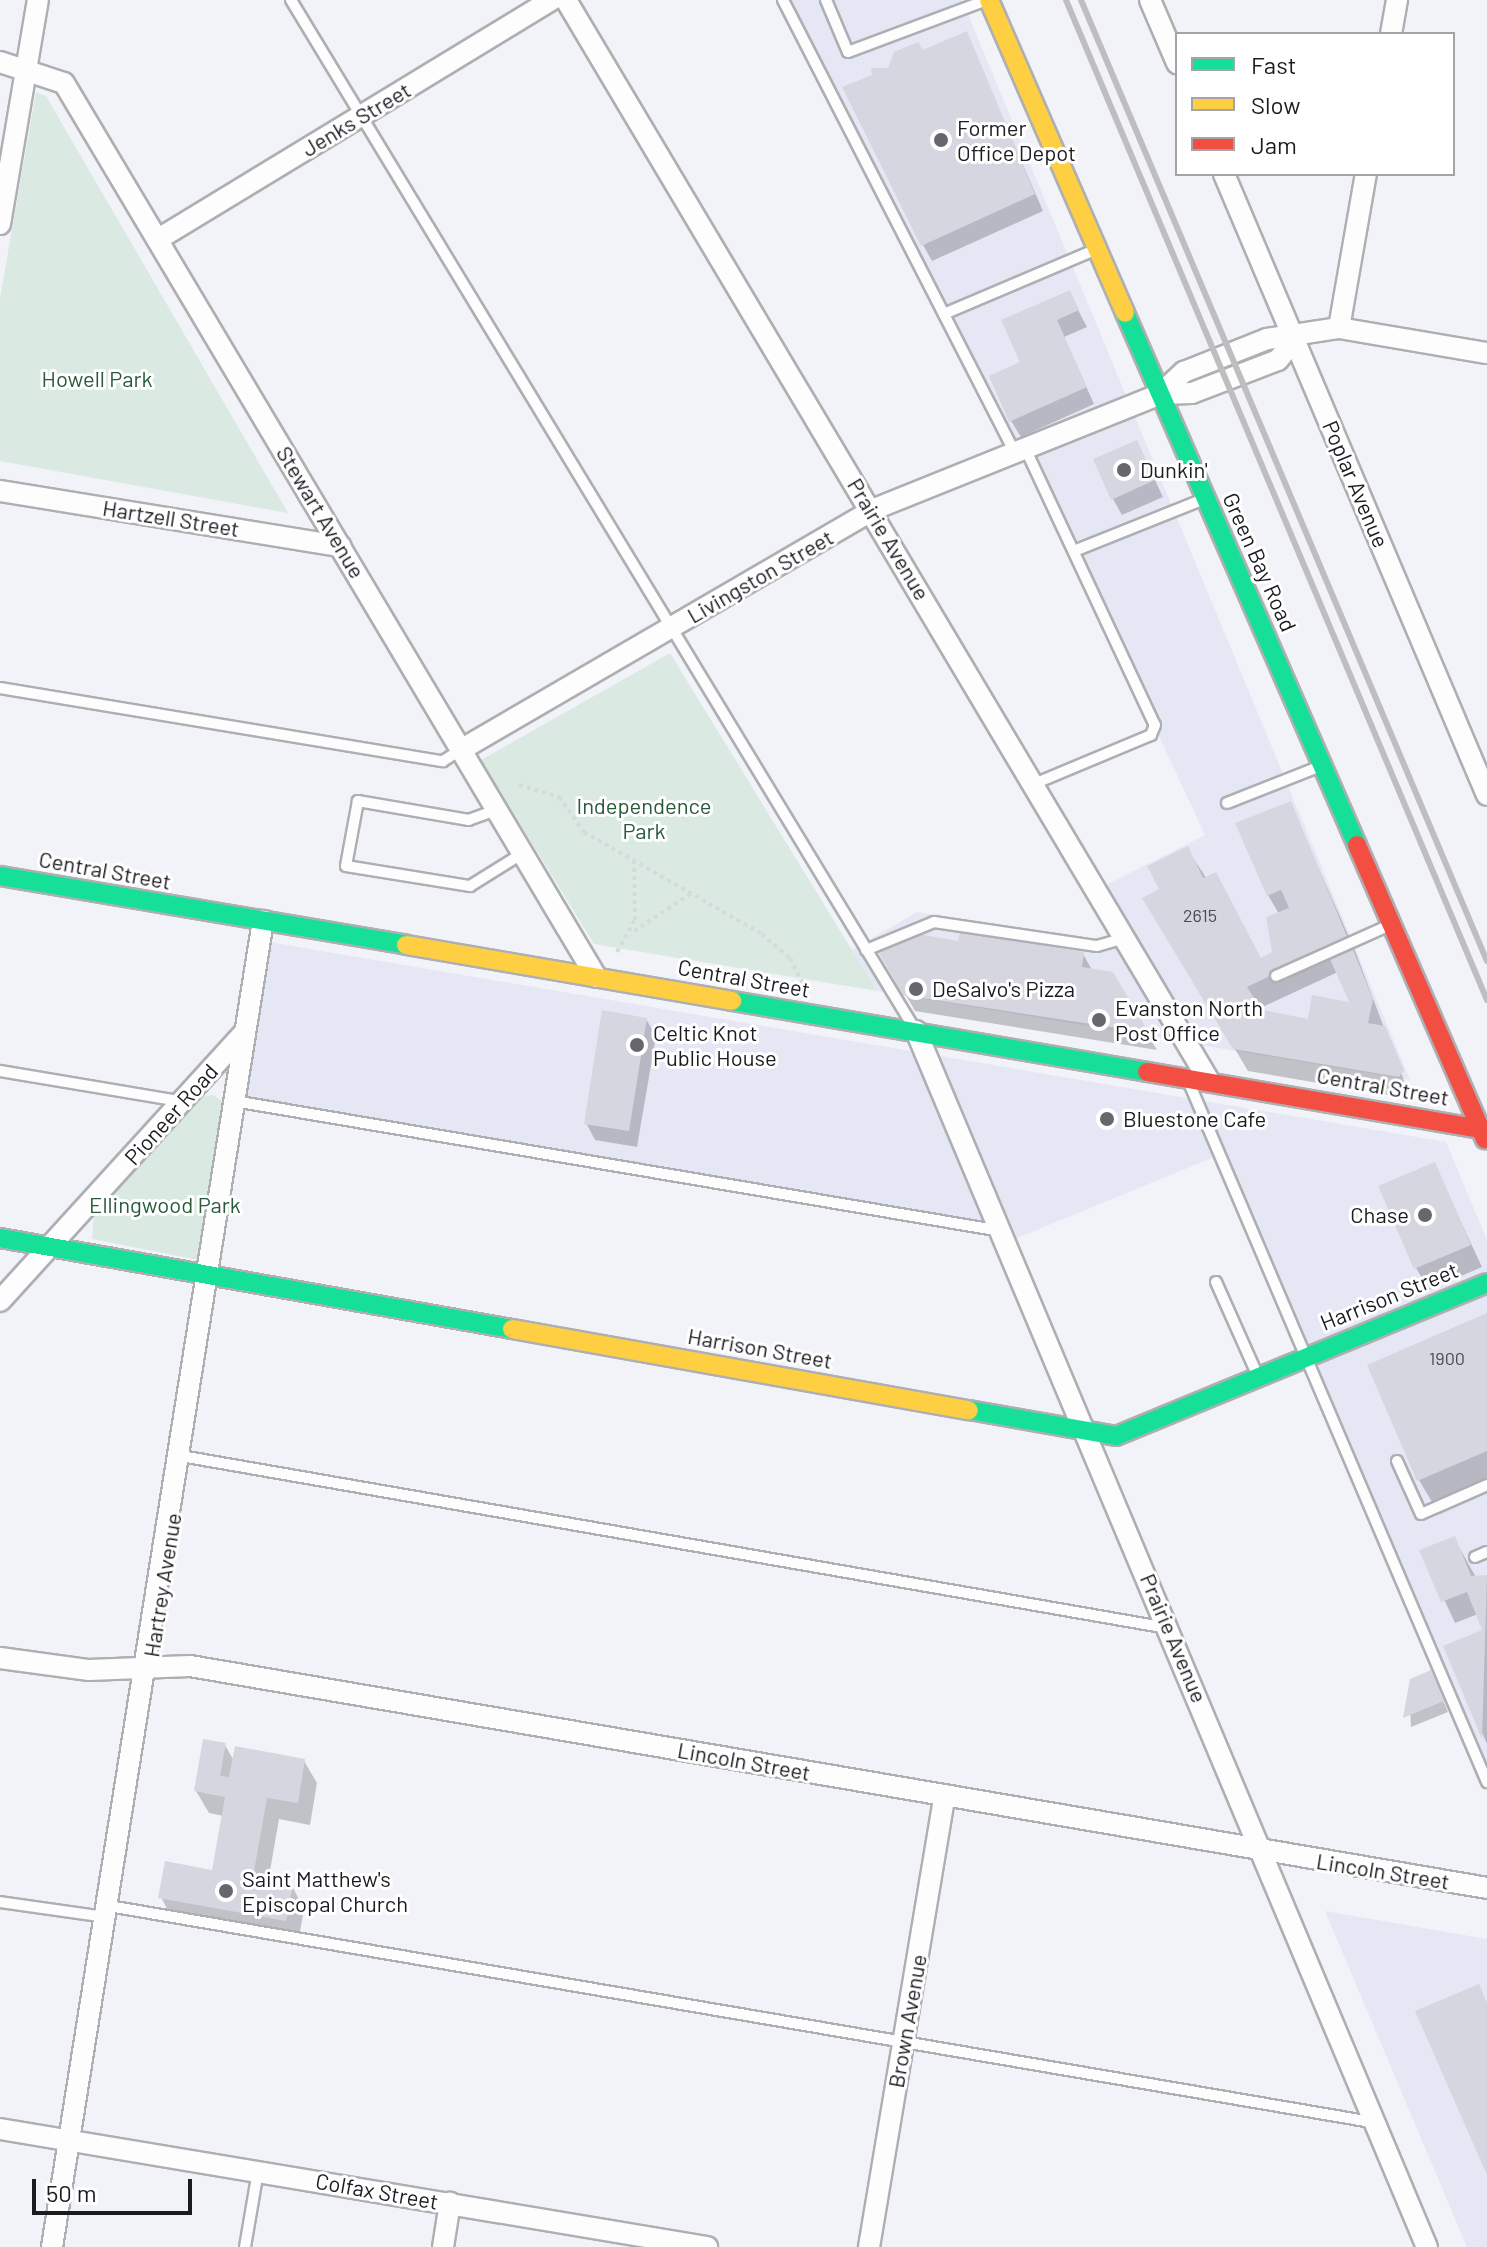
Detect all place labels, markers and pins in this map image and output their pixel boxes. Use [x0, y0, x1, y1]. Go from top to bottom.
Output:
place label: Former Office Depot [957, 114, 1076, 166]
marker: Former Office Depot [932, 131, 950, 149]
place label: Dunkin' [1140, 457, 1208, 483]
marker: Dunkin' [1115, 461, 1133, 479]
place label: DeSalvo's Pizza [932, 976, 1075, 1002]
marker: DeSalvo's Pizza [907, 980, 925, 998]
place label: Evanston North Post Office [1115, 994, 1263, 1046]
marker: Evanston North Post Office [1090, 1011, 1108, 1029]
place label: Celtic Knot Public House [653, 1019, 777, 1070]
marker: Celtic Knot Public House [628, 1036, 646, 1054]
place label: Bluestone Cafe [1123, 1106, 1266, 1132]
marker: Bluestone Cafe [1098, 1110, 1116, 1128]
place label: Chase [1350, 1202, 1409, 1228]
marker: Chase [1416, 1206, 1434, 1224]
place label: Saint Matthew's Episcopal Church [242, 1865, 408, 1916]
marker: Saint Matthew's Episcopal Church [217, 1882, 235, 1900]

